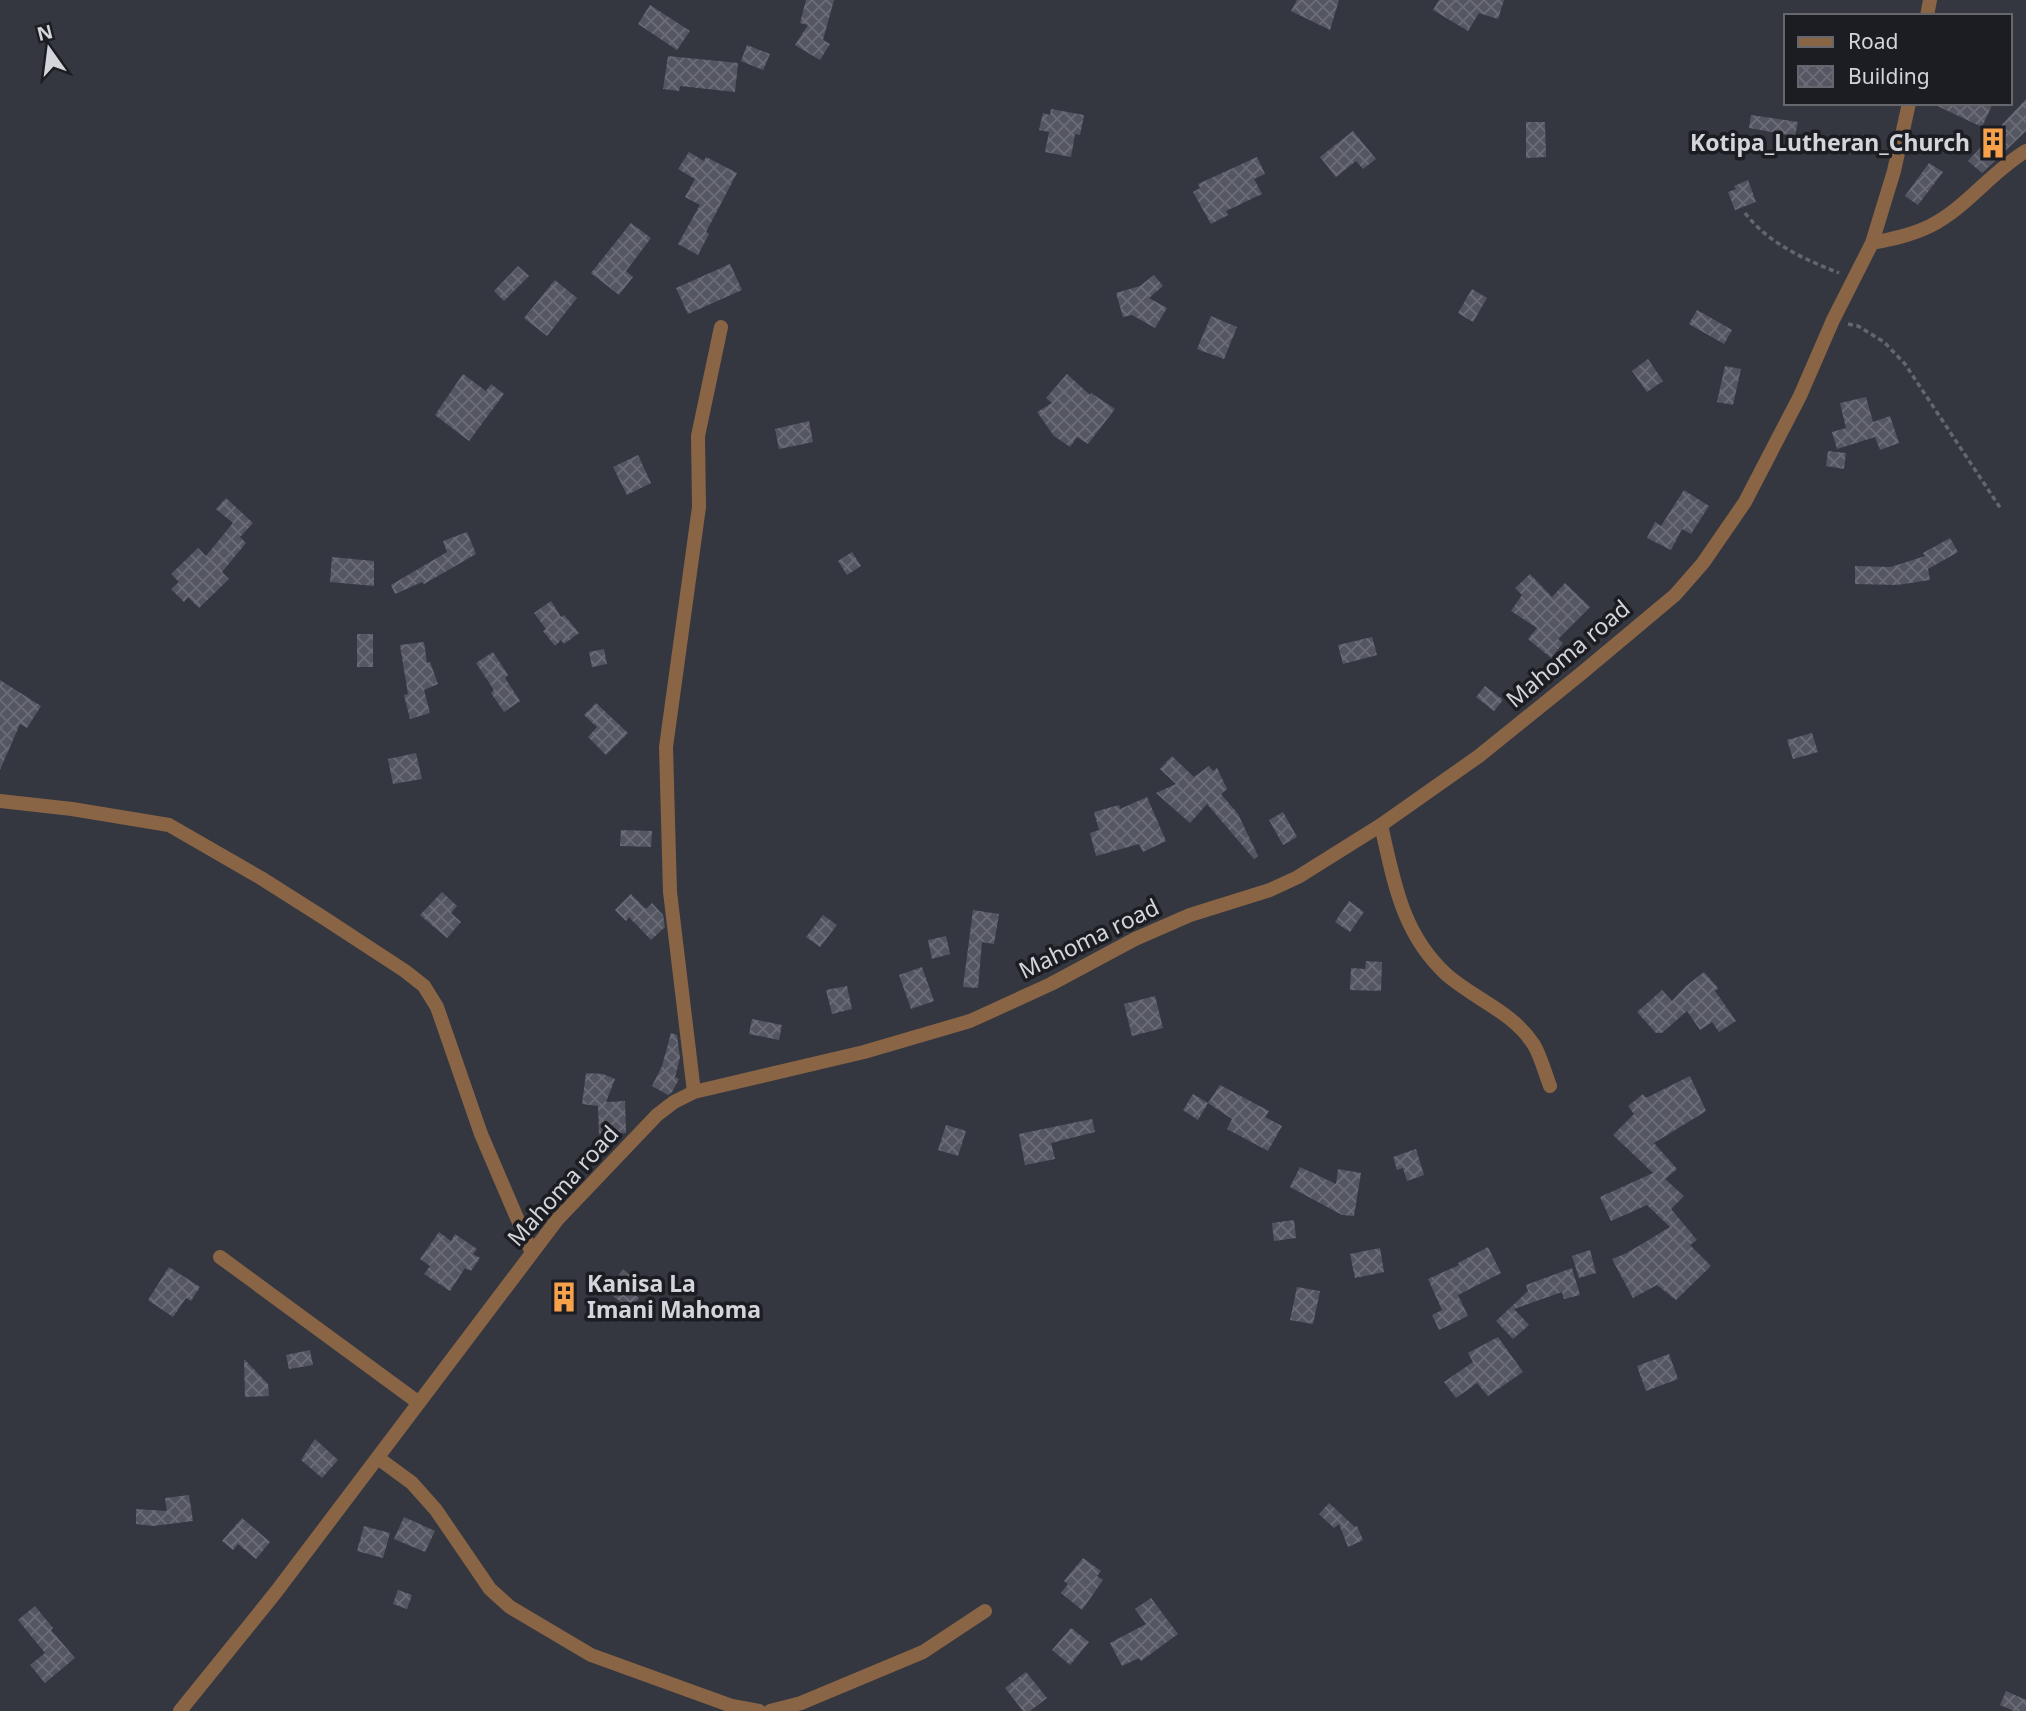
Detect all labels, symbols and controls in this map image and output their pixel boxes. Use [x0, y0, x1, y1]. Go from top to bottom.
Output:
north arrow [14, 14, 84, 84]
legend [1784, 14, 2012, 105]
text: N [34, 18, 56, 47]
text: Road [1848, 27, 1898, 55]
text: Building [1848, 62, 1930, 90]
place label: Kotipa_Lutheran_Church [1690, 126, 1970, 158]
building icon: Kotipa_Lutheran_Church [1976, 126, 2010, 160]
street label: Mahoma road [1499, 592, 1636, 714]
street label: Mahoma road [1013, 890, 1164, 986]
street label: Mahoma road [499, 1118, 625, 1253]
place label: Kanisa La Imani Mahoma [587, 1267, 761, 1325]
building icon: Kanisa La Imani Mahoma [547, 1280, 581, 1314]

